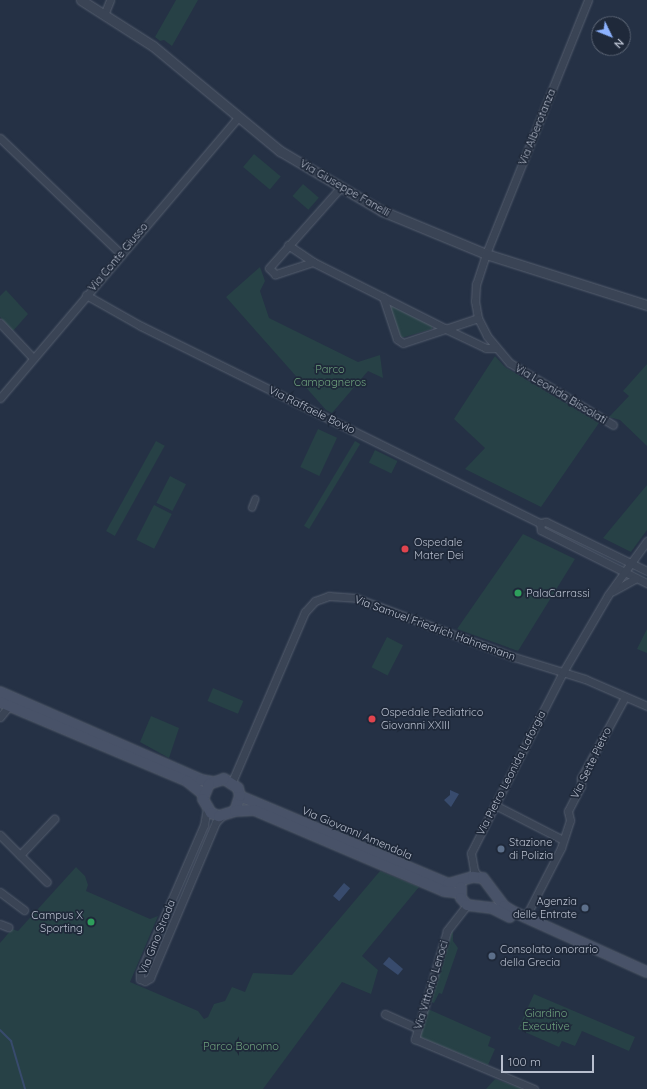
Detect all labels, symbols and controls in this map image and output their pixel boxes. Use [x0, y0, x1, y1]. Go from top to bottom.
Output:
north arrow [591, 16, 631, 56]
text: N [611, 36, 627, 51]
street label: Via Alberotanza [516, 87, 558, 167]
street label: Via Giuseppe Fanelli [297, 157, 393, 219]
street label: Via Conte Giusso [85, 220, 151, 294]
street label: Via Leonida Bissolati [513, 361, 609, 427]
park label: Parco Campagneros [294, 363, 366, 389]
street label: Via Raffaele Bovio [267, 383, 357, 437]
place label: Ospedale Mater Dei [414, 536, 463, 562]
marker: Ospedale Mater Dei [399, 543, 411, 555]
place label: PalaCarrassi [526, 586, 590, 600]
marker: PalaCarrassi [513, 588, 523, 598]
street label: Via Samuel Friedrich Hahnemann [353, 593, 517, 663]
place label: Ospedale Pediatrico Giovanni XXIII [381, 706, 483, 732]
street label: Via Pietro Leonida Laforgia [474, 708, 548, 838]
marker: Ospedale Pediatrico Giovanni XXIII [366, 713, 378, 725]
street label: Via Sette Pietro [568, 725, 614, 801]
street label: Via Giovanni Amendola [300, 804, 414, 862]
place label: Stazione di Polizia [509, 836, 553, 862]
marker: Stazione di Polizia [496, 844, 506, 854]
place label: Agenzia delle Entrate [513, 895, 577, 921]
street label: Via Gino Strada [136, 898, 178, 976]
marker: Agenzia delle Entrate [580, 903, 590, 913]
place label: Campus X Sporting [31, 909, 83, 935]
marker: Campus X Sporting [86, 917, 96, 927]
street label: Via Vittorio Lenoci [411, 939, 451, 1031]
place label: Consolato onorario della Grecia [500, 943, 598, 969]
marker: Consolato onorario della Grecia [487, 951, 497, 961]
park label: Giardino Executive [522, 1007, 570, 1033]
park label: Parco Bonomo [203, 1039, 279, 1053]
scale bar [503, 1047, 596, 1073]
text: 100 m [508, 1054, 541, 1069]

